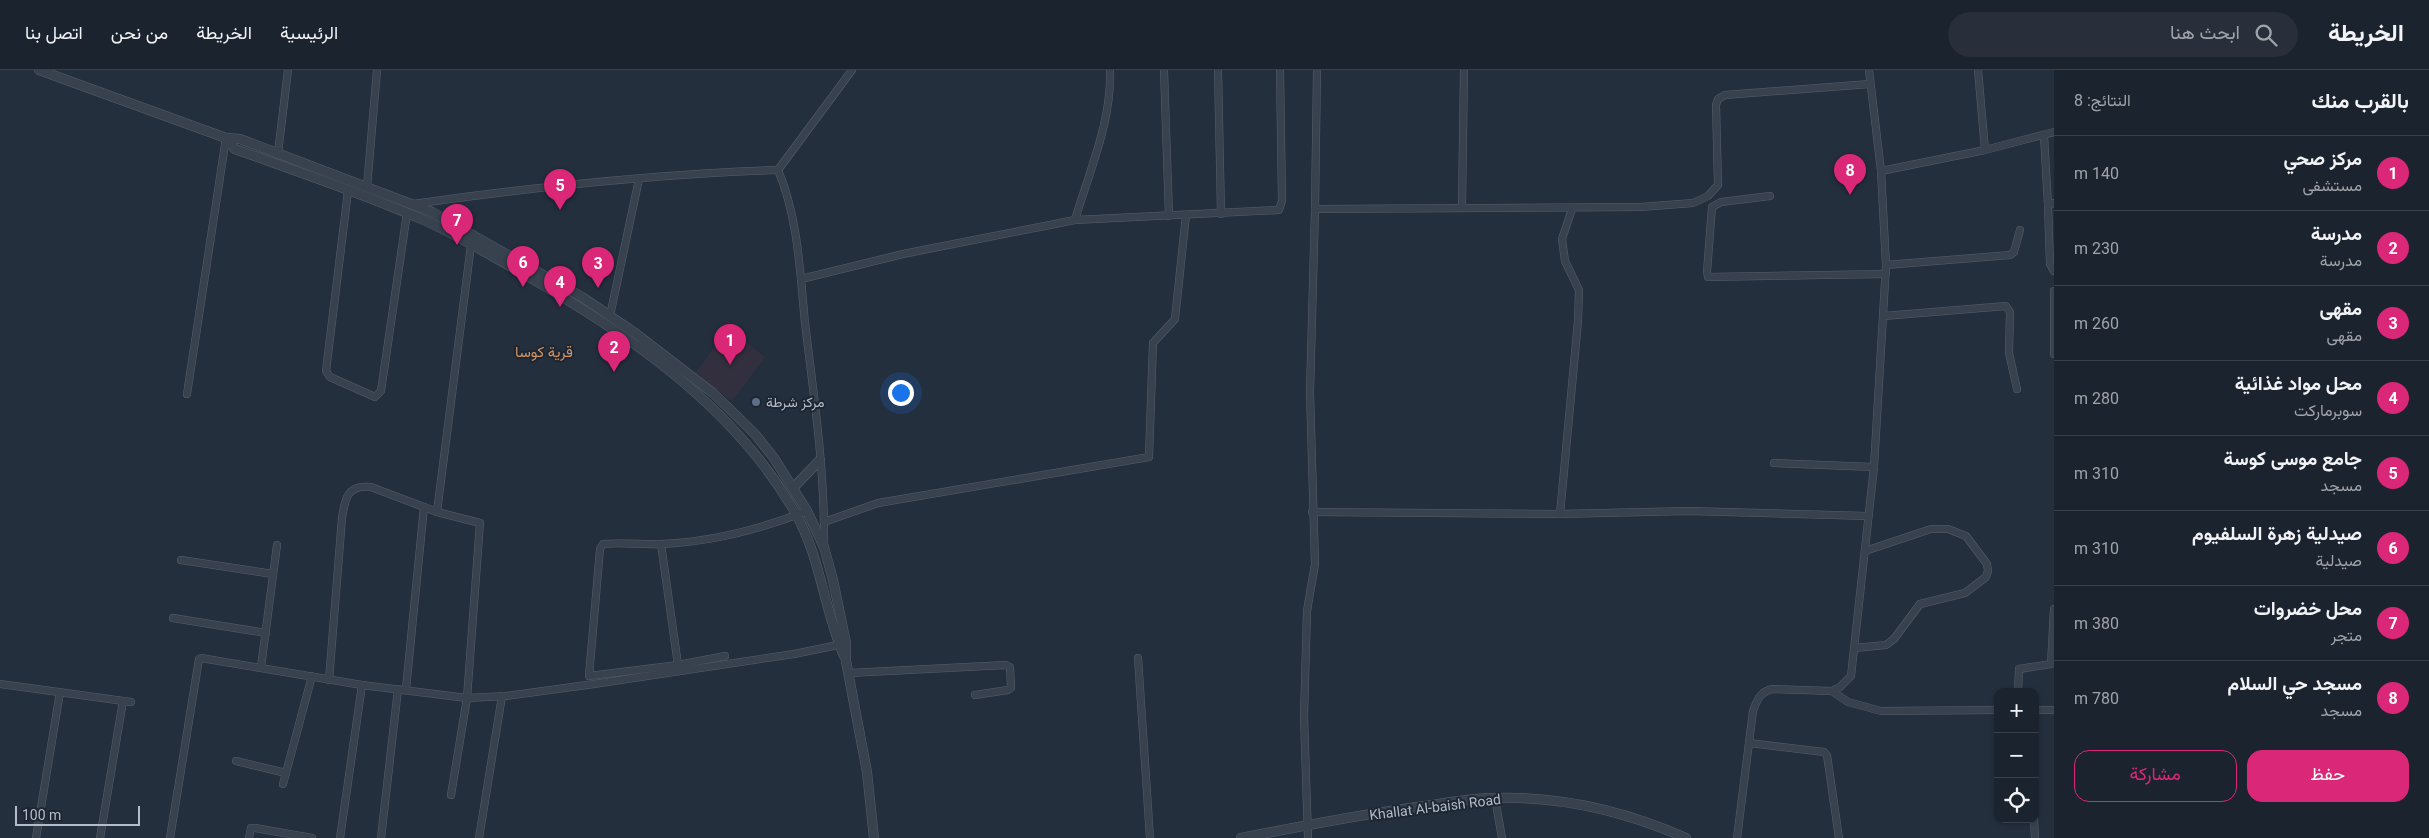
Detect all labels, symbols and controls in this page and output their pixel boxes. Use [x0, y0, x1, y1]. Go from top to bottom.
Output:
search box [1948, 12, 2298, 57]
text: الخريطة [2328, 19, 2404, 47]
text: ابحث هنا [2170, 21, 2240, 44]
icon: search [2252, 21, 2280, 49]
text: اتصل بنا [25, 22, 83, 43]
text: من نحن [111, 22, 168, 43]
text: الخريطة [196, 22, 252, 43]
text: الرئيسية [280, 22, 338, 43]
text: بالقرب منك [2312, 89, 2409, 113]
text: النتائج: 8 [2074, 91, 2131, 110]
text: مركز صحي [2283, 147, 2362, 170]
pin: 8 [1834, 154, 1866, 195]
text: 140 m [2074, 164, 2119, 183]
text: 1 [2388, 164, 2398, 183]
pin: 5 [544, 169, 576, 210]
text: مستشفى [2302, 176, 2362, 195]
pin: 7 [441, 204, 473, 245]
text: مدرسة [2311, 222, 2362, 245]
text: 230 m [2074, 239, 2119, 258]
text: 2 [2388, 239, 2398, 258]
pin: 6 [507, 246, 539, 287]
pin: 3 [582, 247, 614, 288]
text: مدرسة [2320, 251, 2362, 270]
pin: 4 [544, 266, 576, 307]
text: مقهى [2320, 297, 2362, 320]
text: 260 m [2074, 314, 2119, 333]
text: 3 [2388, 314, 2398, 333]
pin: 1 [714, 324, 746, 365]
text: مقهى [2327, 326, 2362, 345]
pin: 2 [598, 331, 630, 372]
district label: قرية كوسا [515, 343, 573, 361]
text: محل مواد غذائية [2235, 372, 2362, 395]
your location [888, 380, 914, 406]
text: 280 m [2074, 389, 2119, 408]
text: 4 [2388, 389, 2398, 408]
place label: مركز شرطة [766, 394, 824, 411]
marker: مركز شرطة [750, 396, 762, 408]
text: سوبرماركت [2294, 401, 2362, 420]
text: جامع موسى كوسة [2223, 447, 2362, 470]
text: 310 m [2074, 464, 2119, 483]
text: 5 [2388, 464, 2398, 483]
text: مسجد [2321, 476, 2362, 495]
text: صيدلية زهرة السلفيوم [2192, 522, 2362, 545]
text: 310 m [2074, 539, 2119, 558]
text: 6 [2388, 539, 2398, 558]
text: صيدلية [2316, 551, 2362, 570]
text: محل خضروات [2254, 597, 2362, 620]
text: 380 m [2074, 614, 2119, 633]
text: 7 [2388, 614, 2398, 633]
text: متجر [2331, 626, 2362, 645]
text: مسجد حي السلام [2228, 672, 2362, 695]
map controls [1994, 688, 2039, 823]
button: + [1994, 688, 2039, 733]
text: 780 m [2074, 689, 2119, 708]
text: 8 [2388, 689, 2398, 708]
text: مسجد [2321, 701, 2362, 720]
button: − [1994, 733, 2039, 778]
button: مشاركة [2074, 750, 2237, 802]
button: حفظ [2247, 750, 2409, 802]
button: locate [1994, 778, 2039, 823]
street label: Khallat Al-baish Road [1368, 791, 1502, 823]
scale bar [15, 803, 140, 826]
text: 100 m [22, 807, 61, 823]

